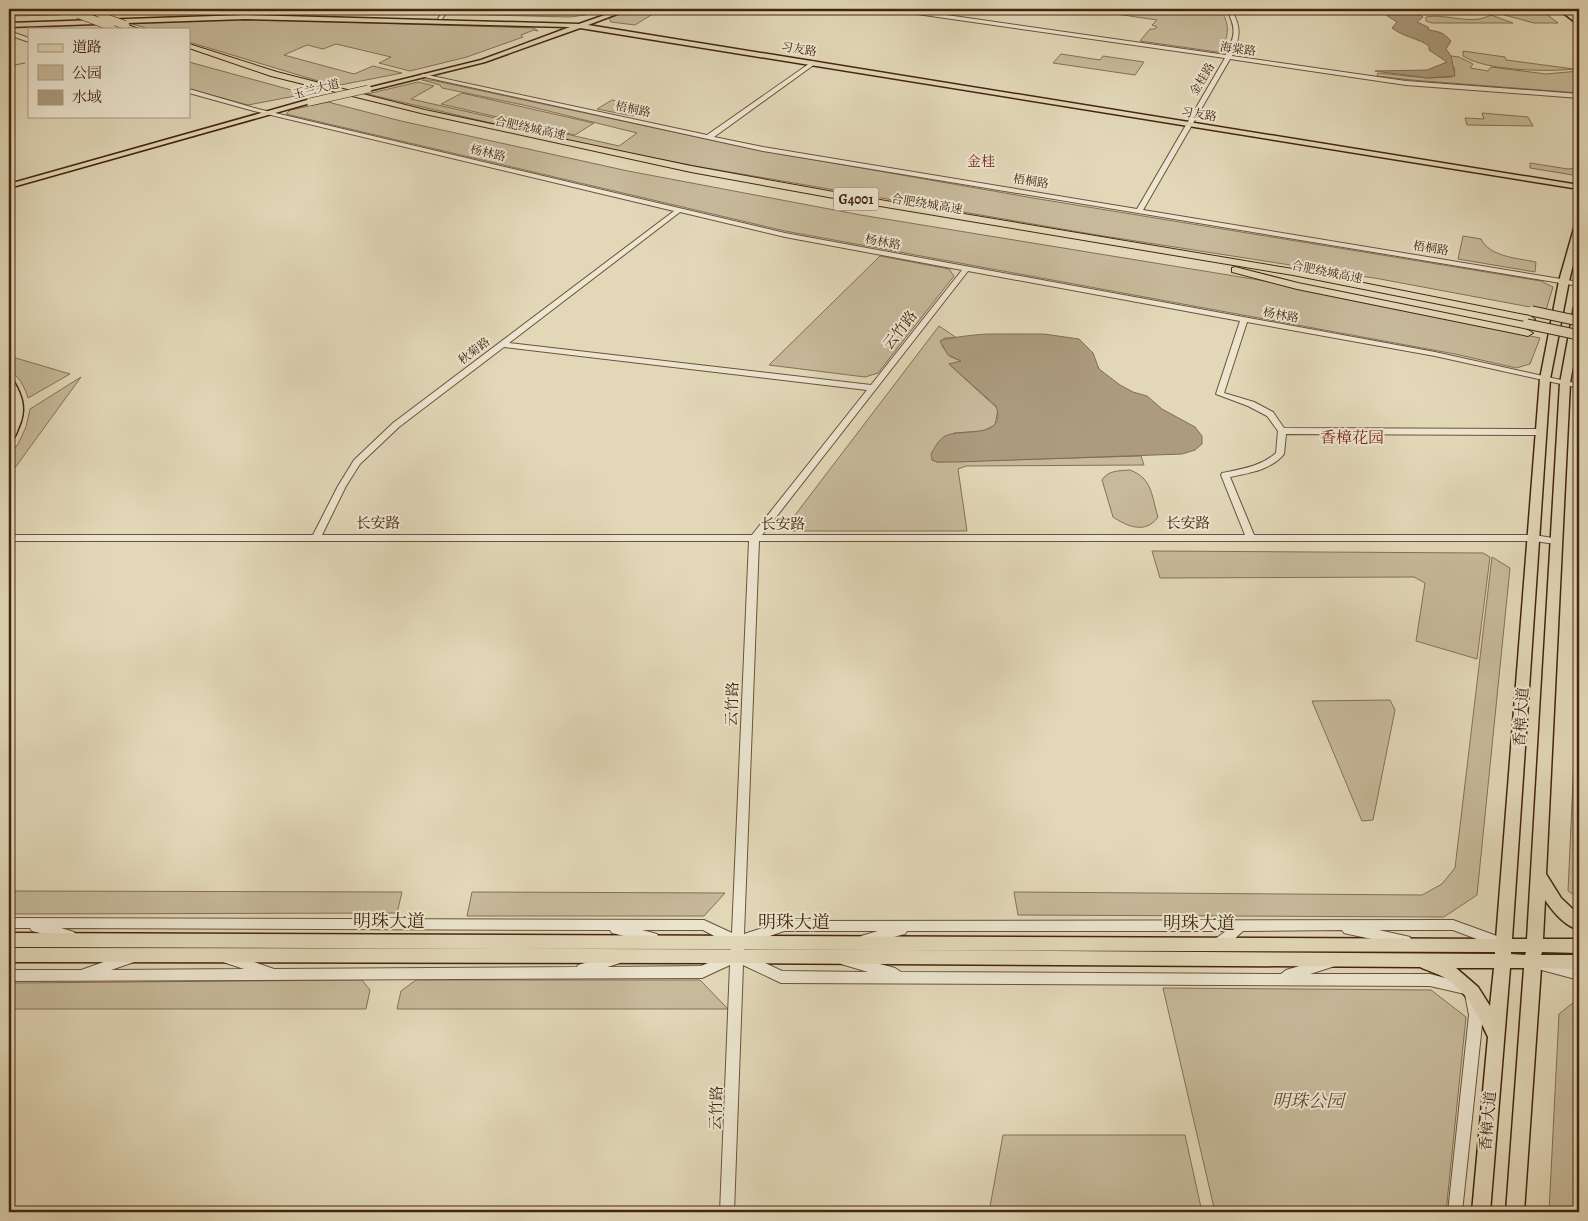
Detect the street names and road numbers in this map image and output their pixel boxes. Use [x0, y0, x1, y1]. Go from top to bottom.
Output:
street label: 习友路 [780, 38, 818, 60]
street label: 海棠路 [1219, 39, 1257, 59]
street label: 金桂路 [1186, 59, 1218, 99]
street label: 玉兰大道 [291, 75, 341, 103]
street label: 梧桐路 [614, 97, 652, 121]
street label: 习友路 [1180, 103, 1218, 125]
street label: 合肥绕城高速 [493, 113, 567, 143]
street label: 杨林路 [469, 141, 507, 165]
street label: 梧桐路 [1012, 170, 1050, 192]
road number: G4001 [834, 188, 878, 210]
street label: 合肥绕城高速 [890, 190, 964, 218]
street label: 杨林路 [864, 231, 902, 253]
street label: 梧桐路 [1412, 237, 1450, 259]
street label: 合肥绕城高速 [1290, 257, 1364, 287]
street label: 杨林路 [1262, 304, 1300, 326]
street label: 云竹路 [878, 306, 922, 354]
street label: 秋菊路 [455, 334, 493, 368]
street label: 长安路 [355, 513, 401, 533]
street label: 长安路 [1165, 513, 1211, 533]
street label: 长安路 [760, 514, 806, 534]
street label: 云竹路 [721, 681, 743, 727]
street label: 香樟大道 [1509, 686, 1533, 748]
street label: 明珠大道 [353, 909, 425, 933]
street label: 明珠大道 [758, 910, 830, 934]
street label: 明珠大道 [1163, 911, 1235, 935]
street label: 云竹路 [705, 1085, 727, 1131]
street label: 香樟大道 [1475, 1090, 1501, 1152]

